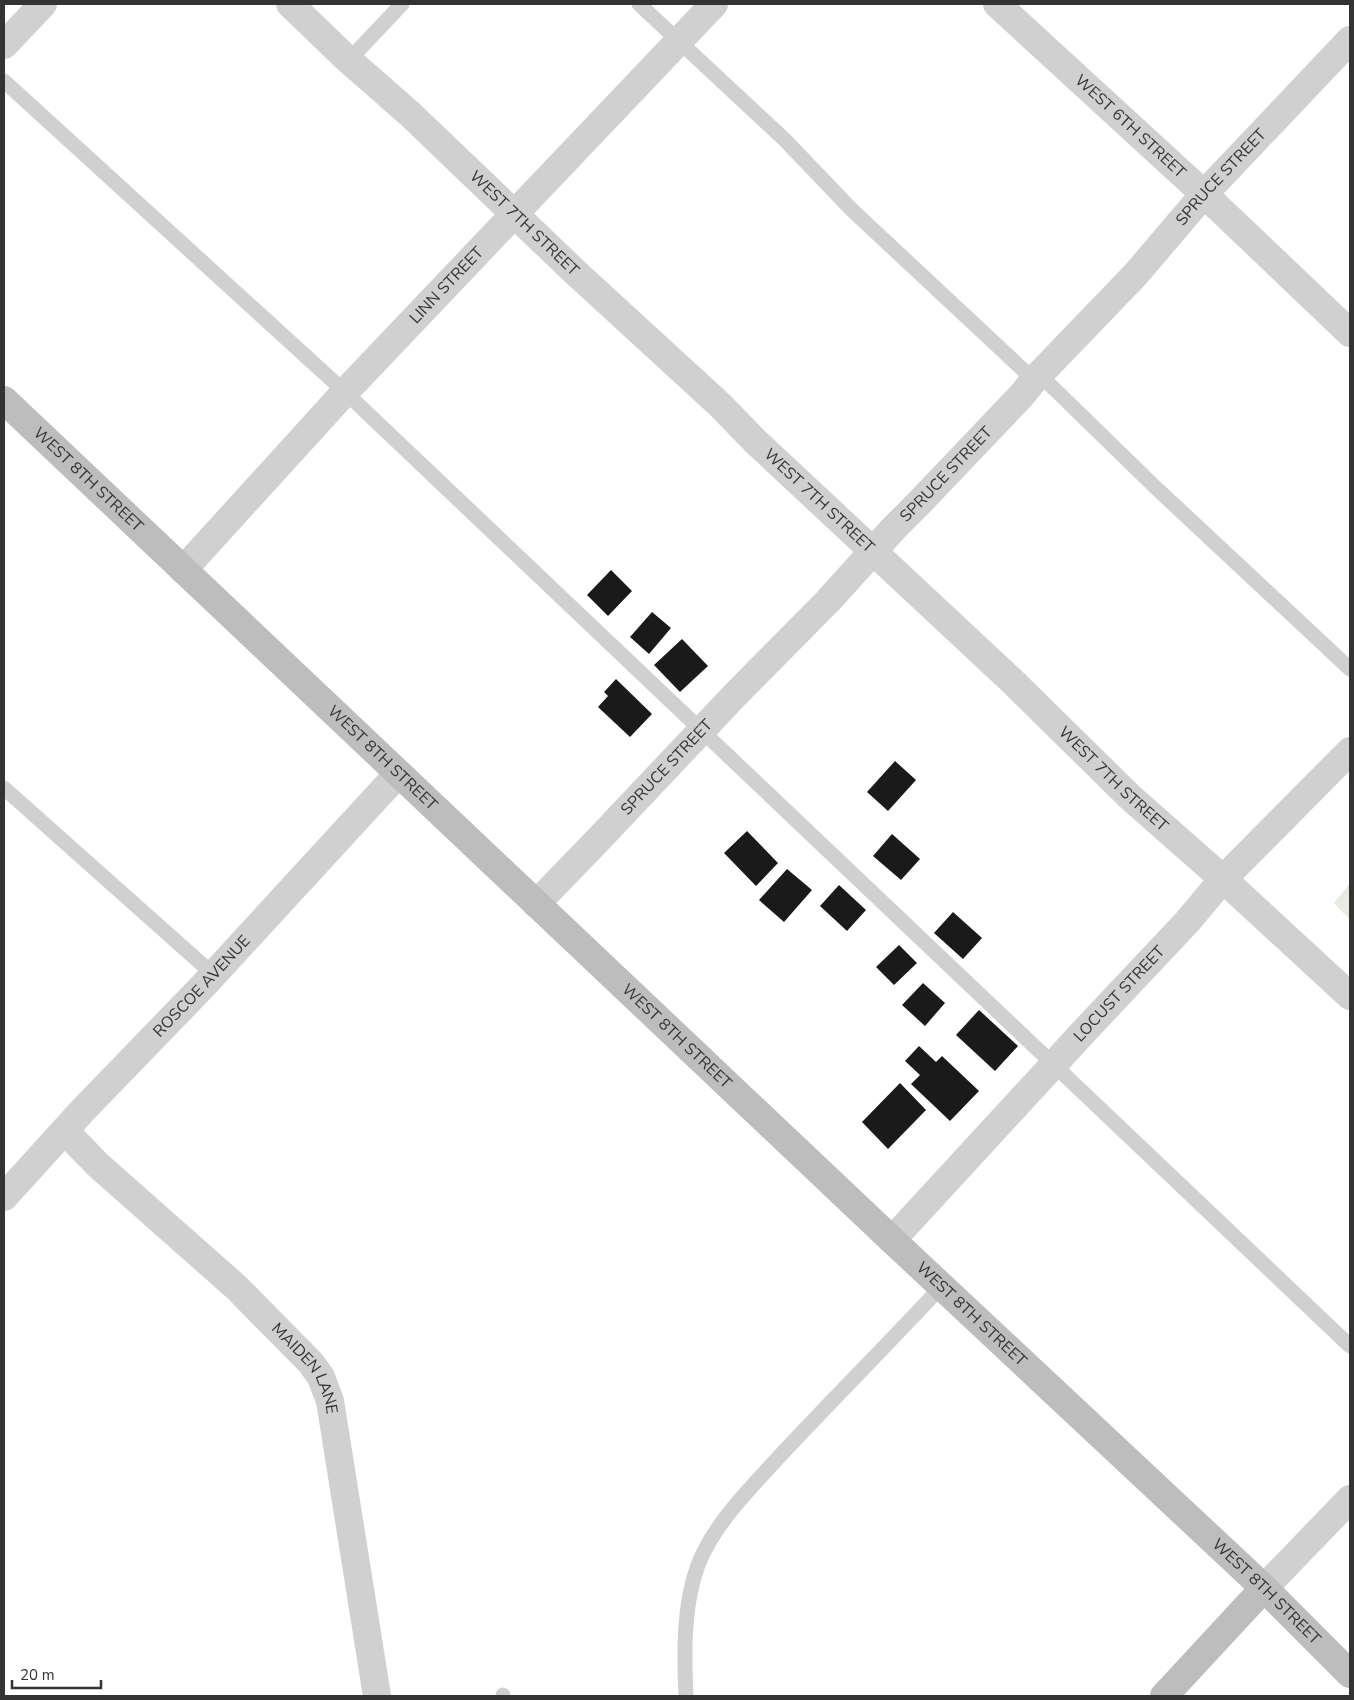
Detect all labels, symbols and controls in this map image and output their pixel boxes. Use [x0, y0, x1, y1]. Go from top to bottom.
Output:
street label: WEST 6TH STREET [1070, 70, 1191, 183]
street label: SPRUCE STREET [1171, 124, 1272, 230]
street label: WEST 7TH STREET [465, 166, 584, 281]
street label: LINN STREET [405, 242, 489, 329]
street label: WEST 8TH STREET [28, 422, 148, 537]
street label: SPRUCE STREET [895, 422, 997, 527]
street label: WEST 7TH STREET [759, 444, 879, 558]
street label: WEST 8TH STREET [323, 701, 443, 816]
street label: SPRUCE STREET [616, 714, 718, 820]
street label: WEST 7TH STREET [1054, 722, 1173, 837]
street label: ROSCOE AVENUE [148, 930, 255, 1042]
street label: LOCUST STREET [1069, 941, 1170, 1047]
street label: WEST 8TH STREET [617, 979, 737, 1094]
street label: WEST 8TH STREET [911, 1257, 1032, 1372]
street label: MAIDEN LANE [266, 1318, 343, 1415]
street label: WEST 8TH STREET [1207, 1534, 1326, 1650]
scale bar [12, 1658, 101, 1690]
text: 20 m [20, 1665, 55, 1685]

